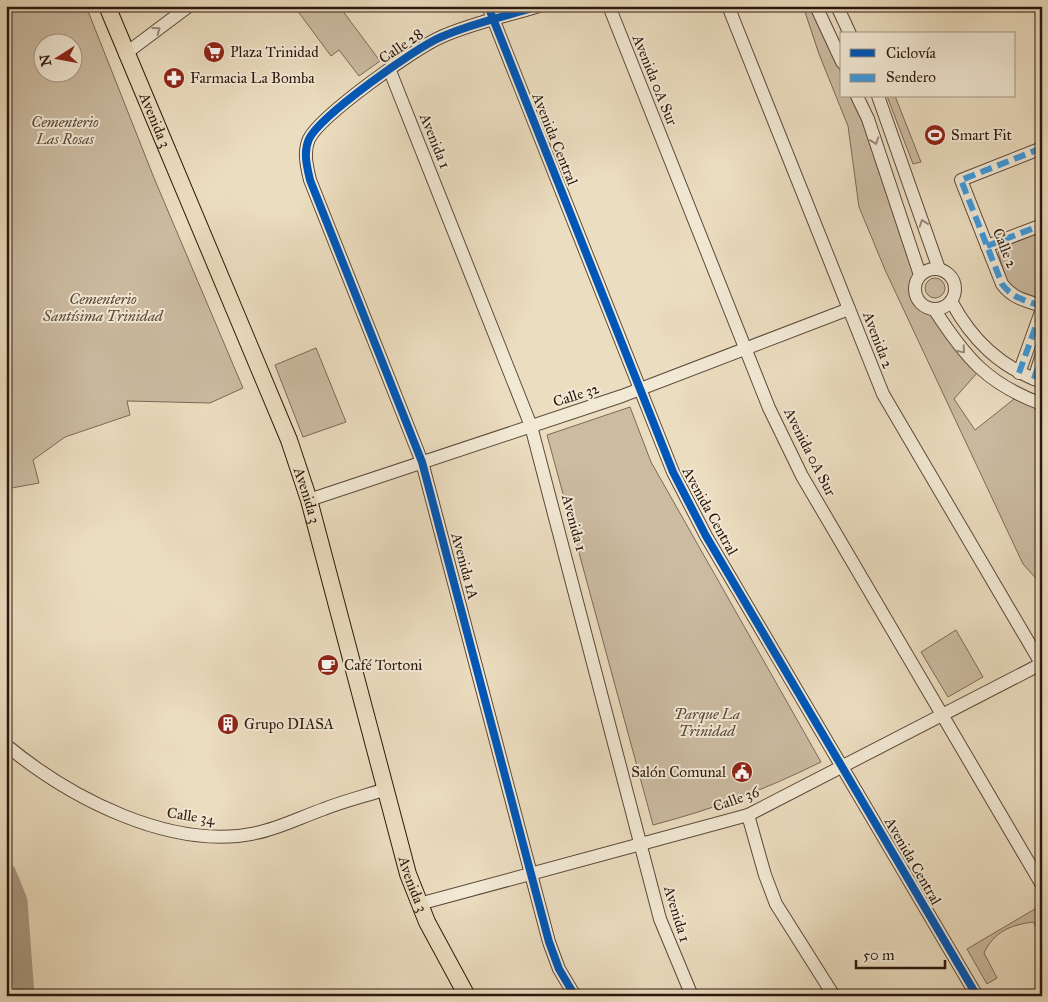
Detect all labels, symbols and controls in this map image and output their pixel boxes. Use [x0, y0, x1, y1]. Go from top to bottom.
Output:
street label: Calle 28 [375, 25, 427, 67]
one-way arrow [151, 27, 161, 36]
street label: Avenida 0A Sur [628, 31, 682, 128]
north arrow [32, 32, 82, 82]
legend [840, 32, 1016, 98]
supermarket icon: Plaza Trinidad [202, 40, 226, 64]
place label: Plaza Trinidad [230, 43, 319, 61]
text: Ciclovía [886, 44, 937, 62]
text: N [36, 53, 55, 68]
pharmacy icon: Farmacia La Bomba [162, 66, 186, 90]
text: Sendero [886, 68, 936, 86]
place label: Farmacia La Bomba [190, 69, 315, 87]
street label: Avenida 3 [135, 89, 174, 151]
street label: Avenida Central [528, 89, 582, 189]
street label: Avenida 1 [415, 110, 454, 171]
park label: Cementerio Las Rosas [31, 113, 99, 148]
sports icon: Smart Fit [923, 123, 947, 147]
place label: Smart Fit [951, 126, 1013, 144]
one-way arrow [870, 137, 880, 145]
one-way arrow [919, 219, 929, 227]
street label: Calle 2 [989, 225, 1021, 271]
park label: Cementerio Santísima Trinidad [42, 290, 164, 325]
street label: Avenida 2 [859, 308, 897, 372]
one-way arrow [956, 344, 965, 353]
street label: Calle 32 [551, 379, 602, 411]
street label: Avenida 0A Sur [780, 404, 840, 499]
street label: Avenida Central [678, 463, 742, 559]
street label: Avenida 3 [289, 464, 324, 526]
street label: Avenida 1 [558, 492, 590, 553]
street label: Avenida 1A [447, 530, 483, 601]
cafe icon: Café Tortoni [316, 653, 340, 677]
place label: Café Tortoni [344, 656, 422, 674]
park label: Parque La Trinidad [674, 705, 740, 740]
building icon: Grupo DIASA [216, 712, 240, 736]
place label: Grupo DIASA [244, 715, 334, 733]
public building icon: Salón Comunal [730, 760, 754, 784]
place label: Salón Comunal [631, 763, 727, 781]
street label: Calle 36 [710, 782, 763, 816]
street label: Calle 34 [166, 803, 217, 829]
street label: Avenida Central [880, 813, 946, 909]
street label: Avenida 3 [394, 854, 431, 915]
street label: Avenida 1 [660, 883, 694, 944]
scale bar [856, 937, 944, 969]
text: 50 m [863, 946, 895, 964]

